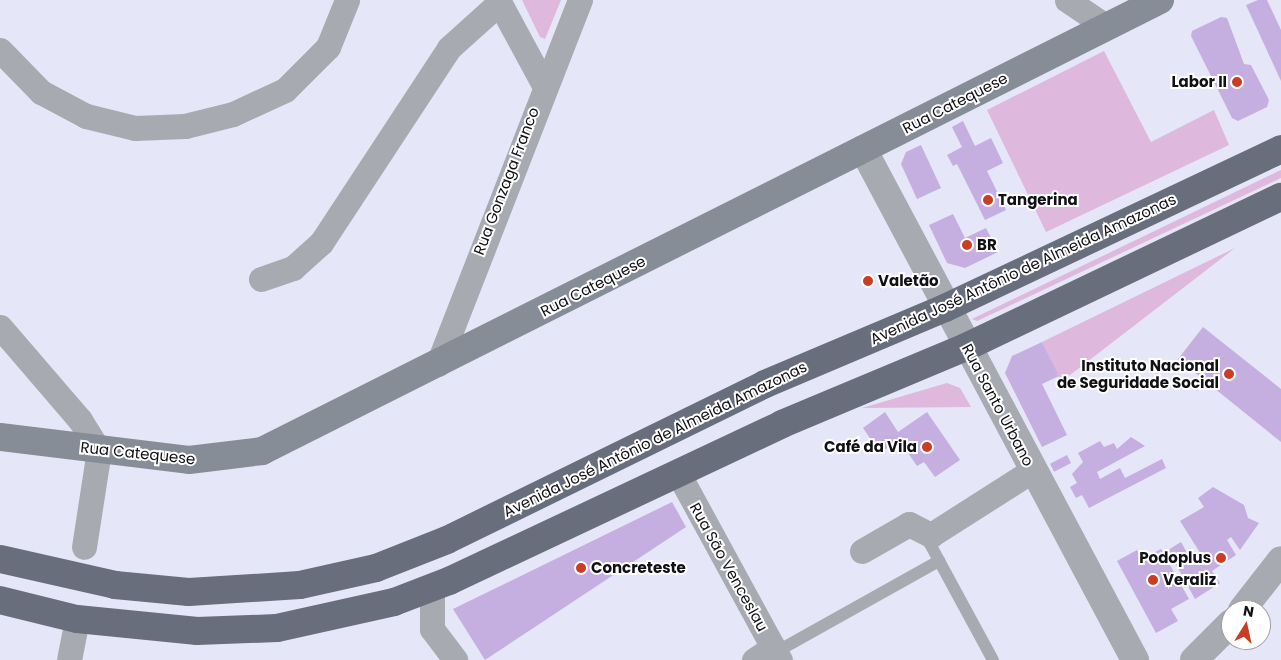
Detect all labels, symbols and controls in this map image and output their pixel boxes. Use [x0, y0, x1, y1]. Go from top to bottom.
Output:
street label: Rua Catequese [899, 69, 1011, 137]
place label: Labor II [1171, 73, 1227, 91]
marker: Labor II [1231, 76, 1243, 88]
street label: Rua Gonzaga Franco [470, 105, 542, 257]
street label: Avenida José Antônio de Almeida Amazonas [867, 190, 1179, 348]
place label: Tangerina [998, 191, 1078, 209]
marker: Tangerina [982, 194, 994, 206]
place label: BR [977, 236, 997, 254]
marker: BR [961, 239, 973, 251]
street label: Rua Catequese [537, 252, 649, 320]
place label: Valetão [878, 272, 939, 290]
marker: Valetão [862, 275, 874, 287]
street label: Rua Santo Urbano [958, 341, 1038, 469]
place label: Instituto Nacional de Seguridade Social [1057, 356, 1219, 391]
street label: Avenida José Antônio de Almeida Amazonas [500, 357, 810, 521]
marker: Instituto Nacional de Seguridade Social [1223, 368, 1235, 380]
street label: Rua Catequese [80, 438, 196, 468]
place label: Café da Vila [824, 438, 917, 456]
marker: Café da Vila [921, 441, 933, 453]
street label: Rua São Venceslau [686, 500, 772, 634]
place label: Podoplus [1139, 549, 1211, 567]
marker: Podoplus [1215, 552, 1227, 564]
place label: Concreteste [591, 559, 686, 577]
marker: Concreteste [575, 562, 587, 574]
place label: Veraliz [1163, 571, 1216, 589]
marker: Veraliz [1147, 574, 1159, 586]
north arrow [1221, 600, 1271, 650]
text: N [1242, 600, 1255, 622]

